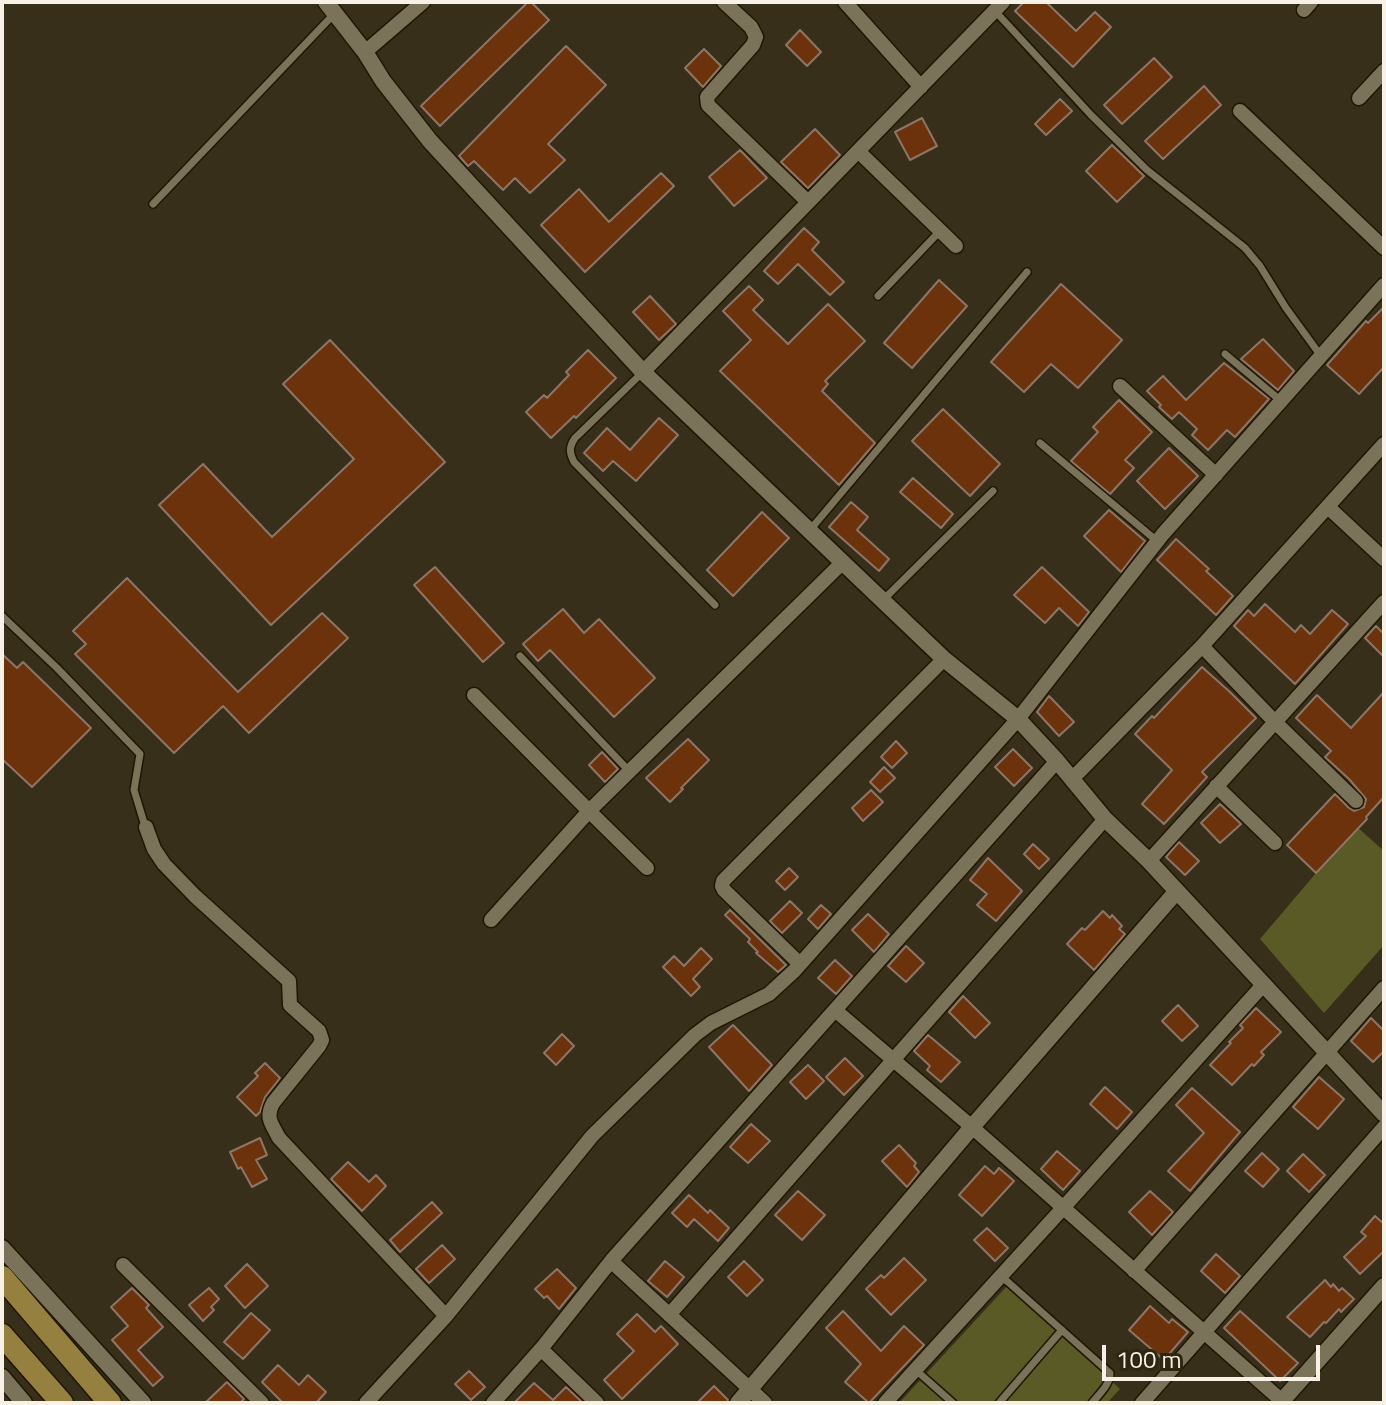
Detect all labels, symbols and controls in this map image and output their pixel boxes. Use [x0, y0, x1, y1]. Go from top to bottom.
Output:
scale bar [1106, 1329, 1324, 1379]
text: 100 m [1116, 1341, 1182, 1377]

